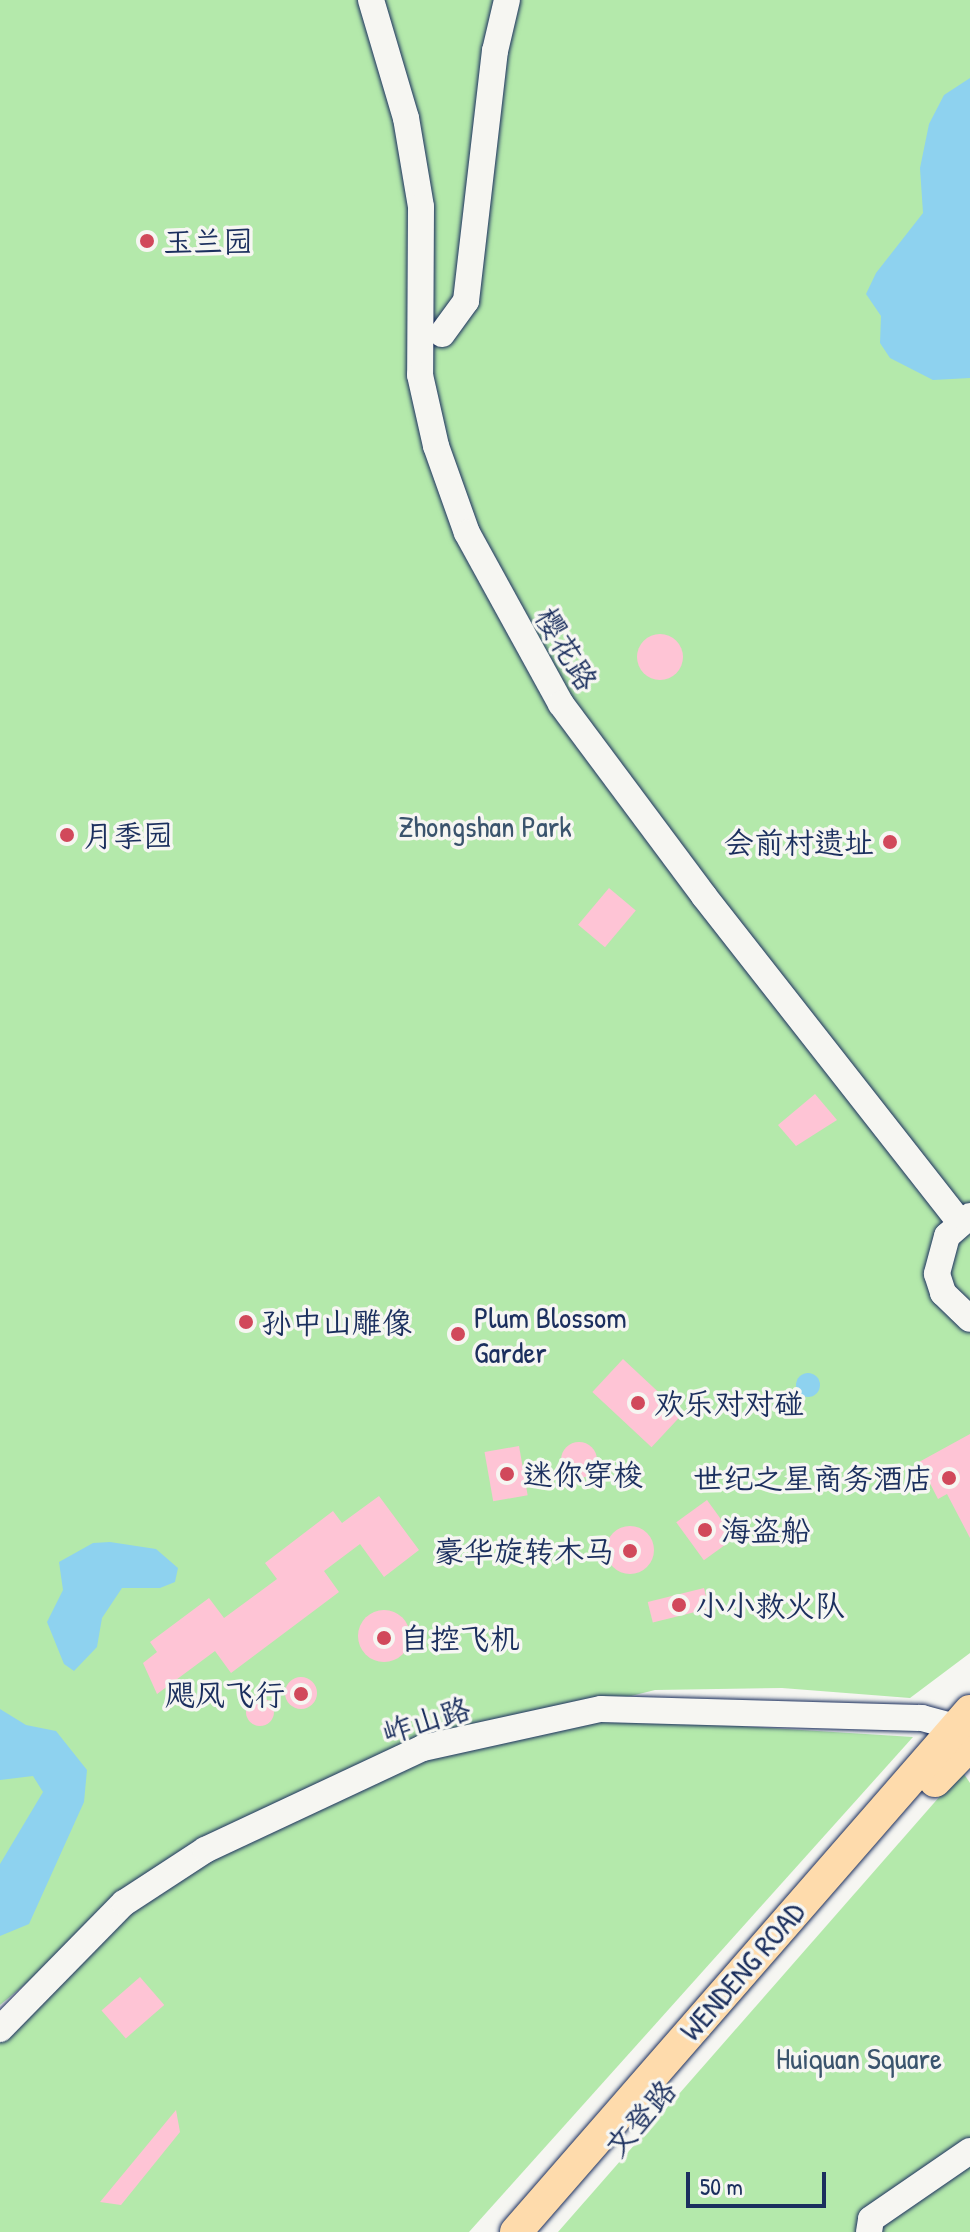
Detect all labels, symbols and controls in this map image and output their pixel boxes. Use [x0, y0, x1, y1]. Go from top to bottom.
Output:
place label: 玉兰园 [163, 223, 253, 259]
marker: 玉兰园 [138, 232, 156, 250]
street label: 樱花路 [528, 601, 606, 697]
park label: Zhongshan Park [398, 808, 572, 844]
place label: 月季园 [83, 817, 173, 853]
place label: 会前村遗址 [724, 824, 874, 860]
marker: 月季园 [58, 826, 76, 844]
marker: 会前村遗址 [881, 833, 899, 851]
place label: Plum Blossom Garder [474, 1299, 627, 1370]
place label: 孙中山雕像 [262, 1304, 412, 1340]
marker: 孙中山雕像 [237, 1313, 255, 1331]
marker: Plum Blossom Garder [449, 1325, 467, 1343]
place label: 欢乐对对碰 [654, 1385, 804, 1421]
marker: 欢乐对对碰 [629, 1394, 647, 1412]
place label: 迷你穿梭 [523, 1456, 643, 1492]
place label: 世纪之星商务酒店 [693, 1460, 933, 1496]
marker: 迷你穿梭 [498, 1465, 516, 1483]
marker: 世纪之星商务酒店 [940, 1469, 958, 1487]
place label: 海盗船 [721, 1512, 811, 1548]
marker: 海盗船 [696, 1521, 714, 1539]
place label: 豪华旋转木马 [434, 1533, 614, 1569]
marker: 豪华旋转木马 [621, 1542, 639, 1560]
place label: 小小救火队 [695, 1587, 845, 1623]
marker: 小小救火队 [670, 1596, 688, 1614]
place label: 自控飞机 [400, 1620, 520, 1656]
marker: 自控飞机 [375, 1629, 393, 1647]
place label: 飓风飞行 [165, 1676, 285, 1712]
marker: 飓风飞行 [292, 1685, 310, 1703]
street label: 岞山路 [378, 1690, 474, 1750]
street label: WENDENG ROAD [672, 1894, 812, 2048]
park label: Huiquan Square [776, 2040, 942, 2076]
street label: 文登路 [597, 2072, 683, 2164]
scale bar [690, 2156, 830, 2206]
text: 50 m [700, 2170, 743, 2202]

